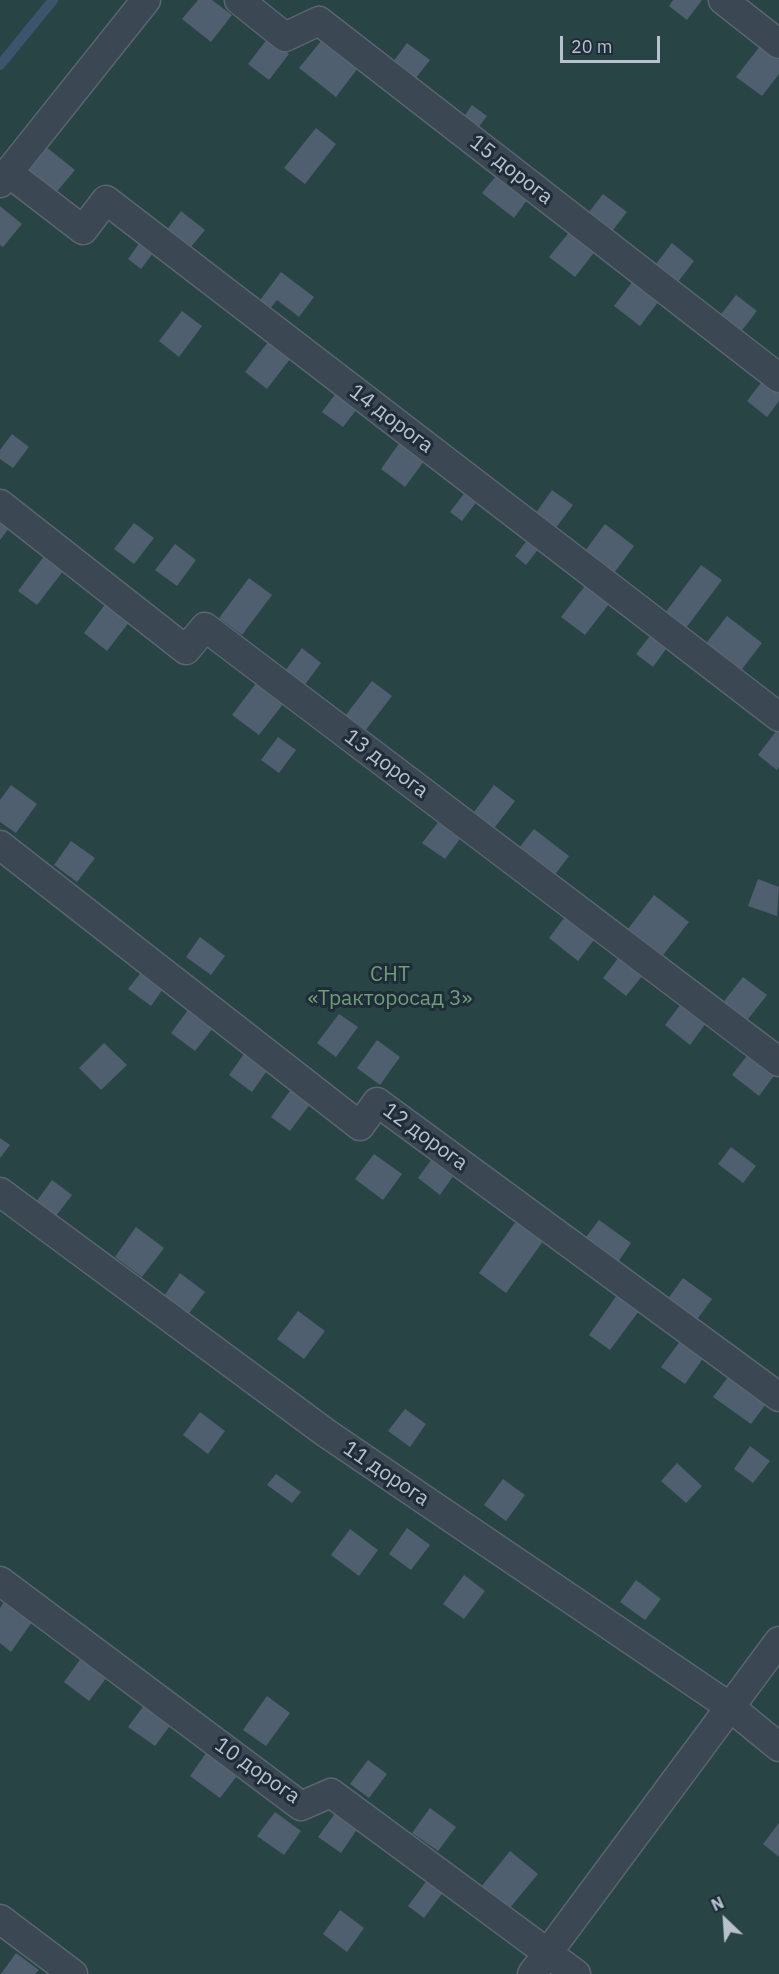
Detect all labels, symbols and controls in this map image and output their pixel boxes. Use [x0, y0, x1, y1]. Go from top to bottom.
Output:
scale bar [563, 24, 664, 62]
text: 20 m [571, 35, 613, 58]
street label: 15 дорога [464, 130, 558, 210]
street label: 14 дорога [344, 379, 438, 459]
street label: 13 дорога [339, 724, 433, 804]
park label: СНТ «Тракторосад 3» [308, 962, 472, 1012]
street label: 12 дорога [378, 1098, 472, 1176]
street label: 11 дорога [338, 1436, 434, 1512]
street label: 10 дорога [209, 1732, 305, 1810]
north arrow [695, 1890, 755, 1950]
text: N [708, 1892, 727, 1915]

